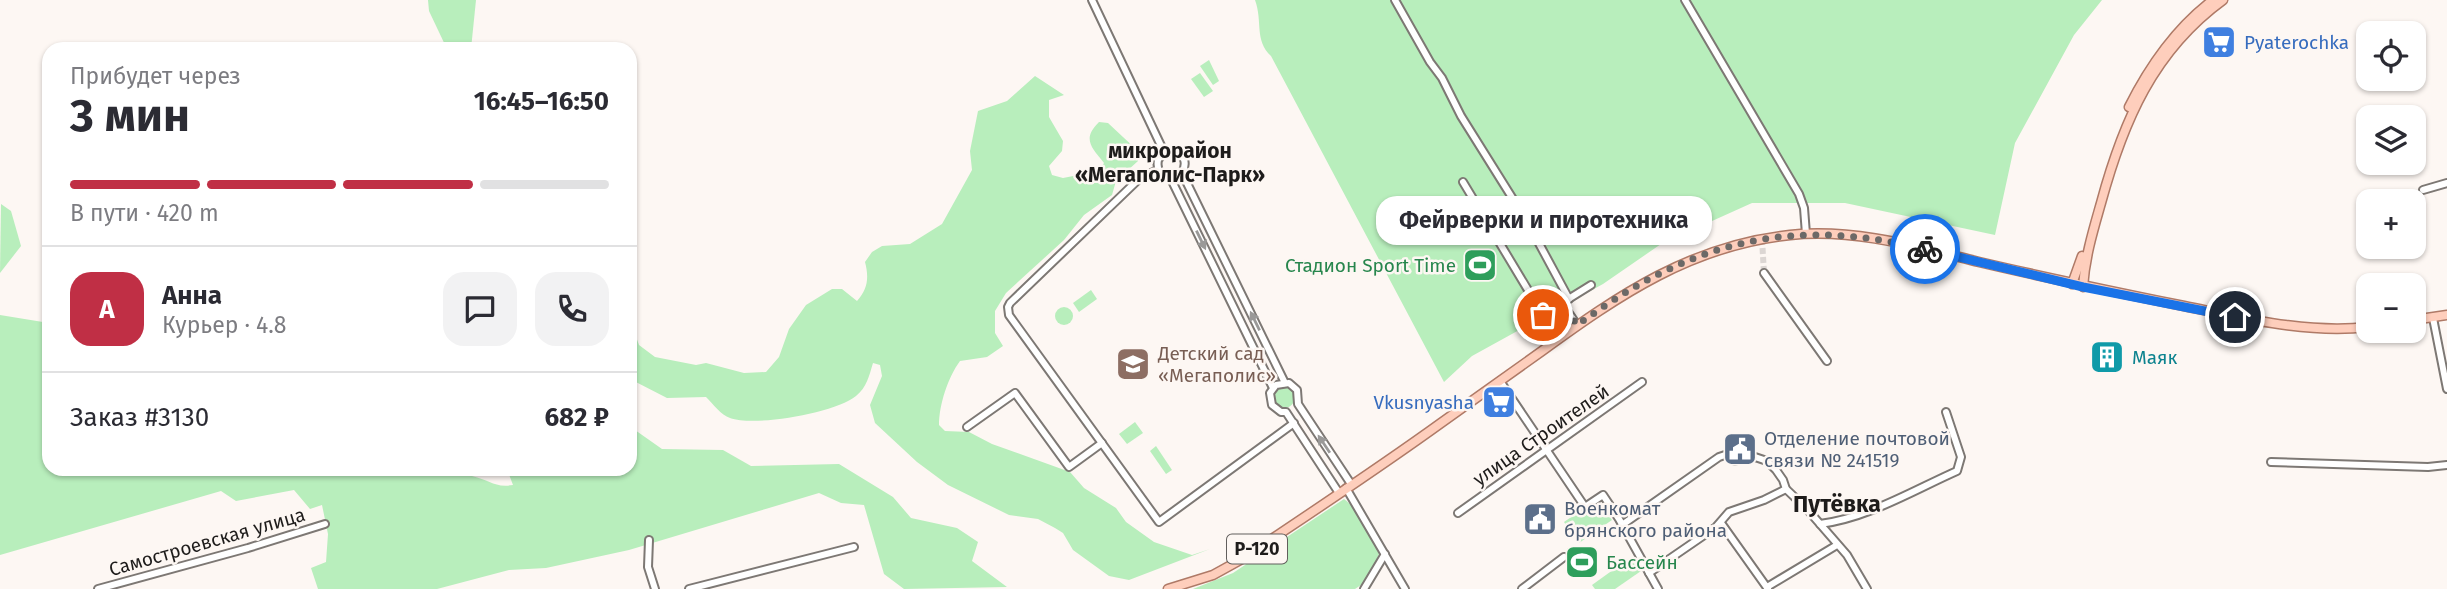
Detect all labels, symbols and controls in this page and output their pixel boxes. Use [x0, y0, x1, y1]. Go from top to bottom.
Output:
map controls [2356, 21, 2426, 343]
button: locate [2356, 21, 2426, 91]
supermarket icon: Pyaterochka [2200, 23, 2238, 61]
place label: Pyaterochka [2244, 31, 2349, 54]
text: Прибудет через [70, 62, 241, 90]
text: 16:45–16:50 [474, 86, 609, 117]
text: 3 мин [70, 88, 190, 143]
button: layers [2356, 105, 2426, 175]
district label: микрорайон «Мегаполис-Парк» [1075, 138, 1265, 188]
button: + [2356, 189, 2426, 259]
callout: Фейрверки и пиротехника [1375, 196, 1711, 245]
text: В пути · 420 m [70, 199, 219, 227]
text: Фейрверки и пиротехника [1399, 206, 1689, 234]
courier [1890, 214, 1960, 284]
one-way arrow [1195, 230, 1207, 250]
icon: bike [1906, 230, 1944, 268]
sports icon: Стадион Sport Time [1461, 246, 1499, 284]
place label: Стадион Sport Time [1285, 254, 1456, 277]
button: chat [443, 272, 517, 346]
button: phone [535, 272, 609, 346]
button: − [2356, 273, 2426, 343]
text: Анна [162, 280, 222, 311]
pin [1513, 285, 1573, 345]
pin [2205, 287, 2265, 347]
text: А [99, 294, 115, 325]
icon: bag [1524, 296, 1562, 334]
icon: home [2216, 298, 2254, 336]
text: Курьер · 4.8 [162, 311, 287, 339]
one-way arrow [1249, 311, 1260, 331]
building icon: Маяк [2088, 338, 2126, 376]
place label: Детский сад «Мегаполис» [1157, 342, 1276, 387]
school or university icon: Детский сад «Мегаполис» [1114, 345, 1152, 383]
place label: Маяк [2132, 346, 2178, 369]
street label: улица Строителей [1468, 379, 1614, 491]
supermarket icon: Vkusnyasha [1480, 383, 1518, 421]
place label: Vkusnyasha [1373, 391, 1474, 414]
text: Заказ #3130 [70, 402, 209, 433]
text: 682 ₽ [544, 402, 609, 433]
place label: Отделение почтовой связи № 241519 [1764, 427, 1950, 472]
public building icon: Отделение почтовой связи № 241519 [1721, 430, 1759, 468]
one-way arrow [1318, 435, 1331, 454]
district label: Путёвка [1793, 490, 1881, 518]
place label: Военкомат брянского района [1564, 497, 1727, 542]
public building icon: Военкомат брянского района [1521, 500, 1559, 538]
street label: Самостроевская улица [106, 503, 308, 581]
road number: Р-120 [1227, 534, 1287, 564]
sports icon: Бассейн [1563, 543, 1601, 581]
place label: Бассейн [1606, 551, 1678, 574]

